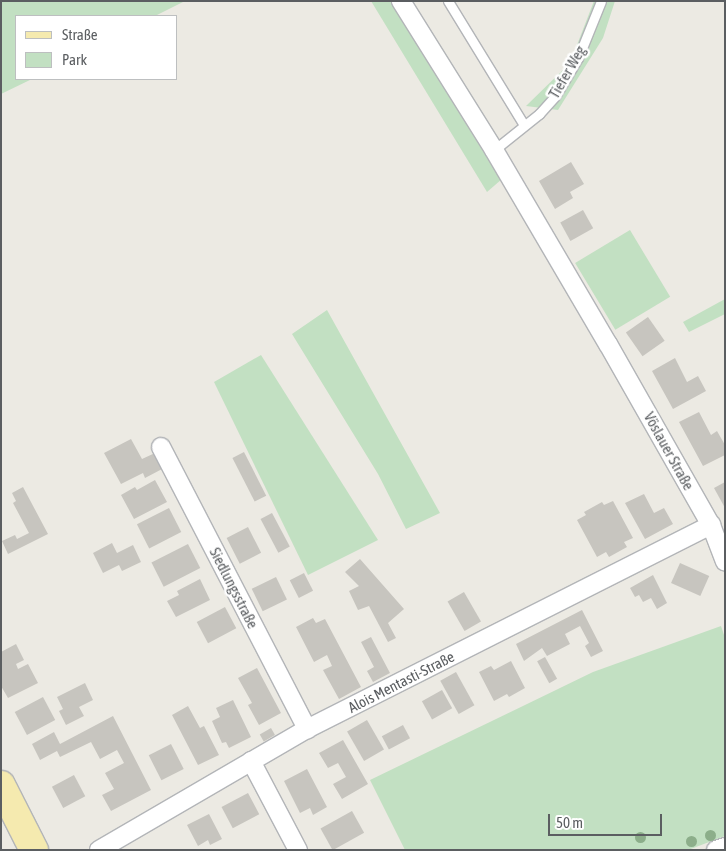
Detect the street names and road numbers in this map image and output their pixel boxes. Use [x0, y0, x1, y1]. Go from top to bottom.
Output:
street label: Tiefer Weg [545, 43, 589, 101]
street label: Vöslauer Straße [640, 409, 698, 493]
street label: Siedlungsstraße [206, 545, 262, 631]
street label: Alois Mentasti-Straße [345, 647, 457, 717]

